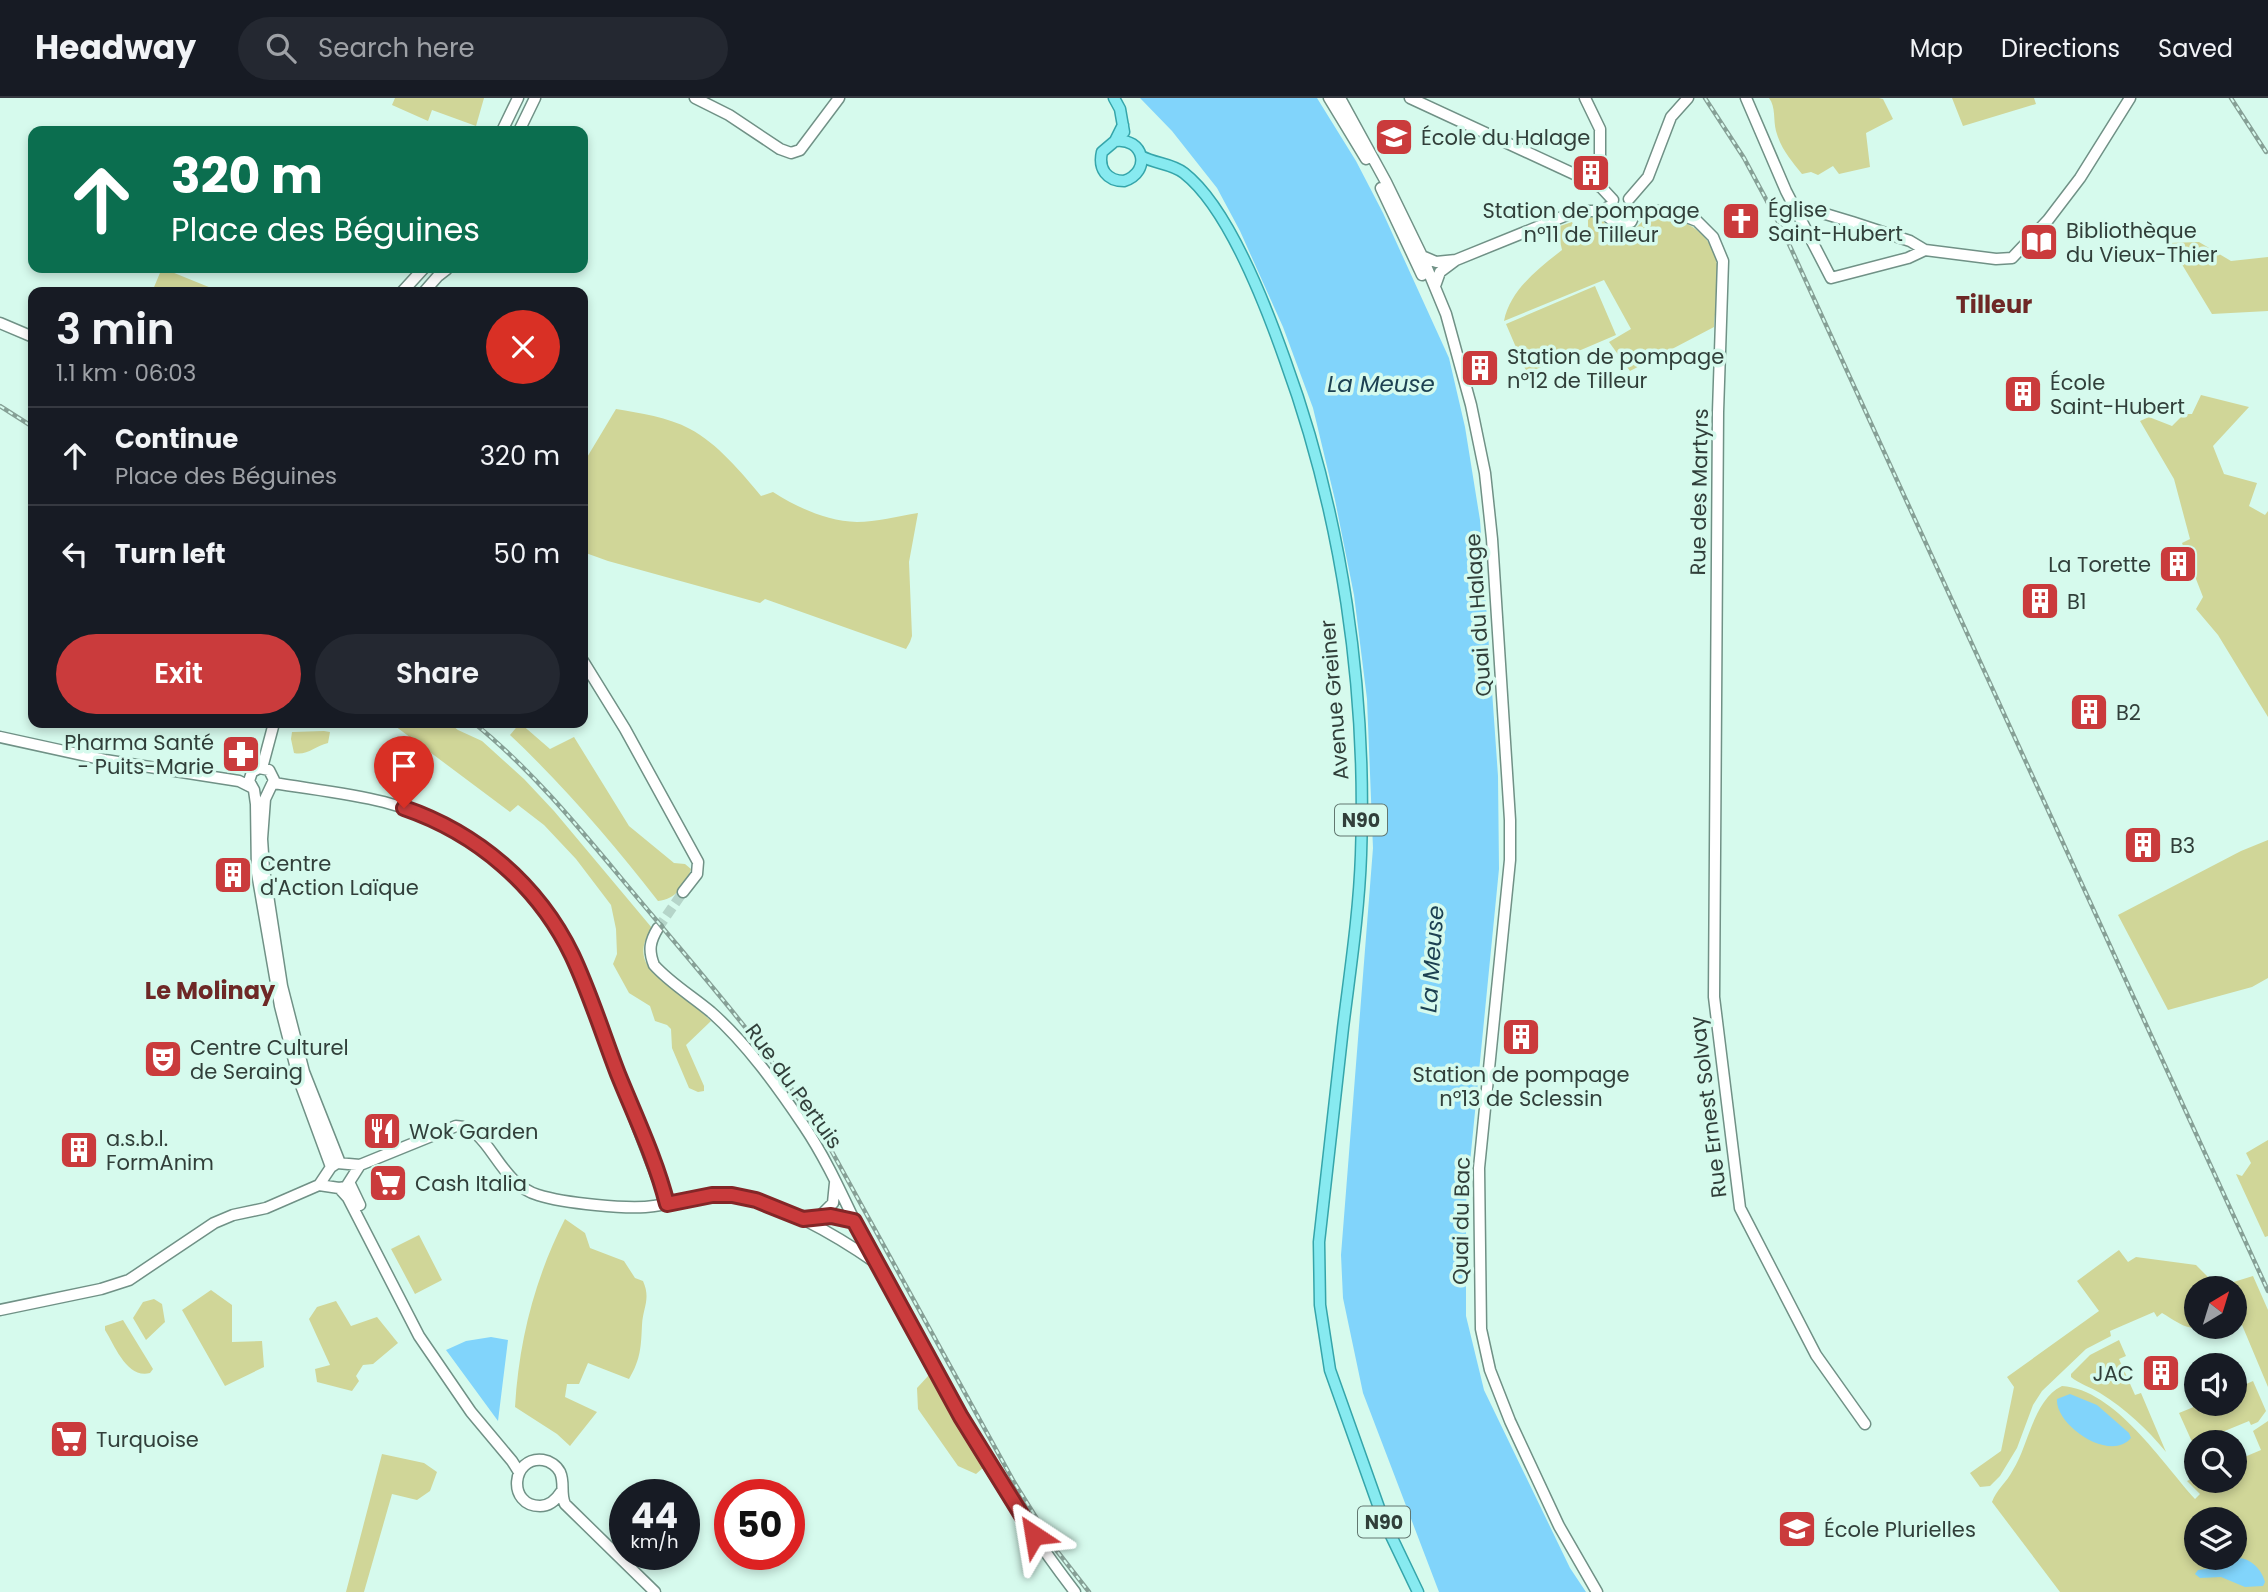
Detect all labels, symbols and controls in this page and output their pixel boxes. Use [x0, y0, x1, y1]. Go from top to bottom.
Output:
search box [238, 17, 728, 80]
text: Headway [35, 24, 196, 71]
icon: search [262, 29, 300, 67]
text: Search here [318, 30, 475, 66]
text: Map [1910, 32, 1963, 65]
text: Directions [2001, 32, 2120, 65]
text: Saved [2158, 32, 2233, 65]
school or university icon: École du Halage [1373, 116, 1415, 158]
place label: École du Halage [1421, 123, 1590, 152]
text: 320 m [171, 142, 323, 210]
building icon: Station de pompage n°11 de Tilleur [1570, 152, 1612, 194]
icon: ahead [56, 154, 147, 245]
place label: Église Saint-Hubert [1768, 195, 1903, 248]
place label: Station de pompage n°11 de Tilleur [1482, 196, 1700, 249]
church icon: Église Saint-Hubert [1720, 200, 1762, 242]
text: Place des Béguines [171, 207, 480, 252]
place label: Bibliothèque du Vieux-Thier [2066, 216, 2218, 269]
library icon: Bibliothèque du Vieux-Thier [2018, 221, 2060, 263]
district label: Tilleur [1956, 288, 2032, 321]
text: 3 min [56, 300, 175, 359]
button: close [486, 310, 560, 384]
place label: Station de pompage n°12 de Tilleur [1507, 342, 1724, 395]
building icon: Station de pompage n°12 de Tilleur [1459, 347, 1501, 389]
text: 1.1 km · 06:03 [56, 357, 196, 389]
water label: La Meuse [1327, 368, 1435, 400]
place label: École Saint-Hubert [2050, 368, 2185, 421]
building icon: École Saint-Hubert [2002, 373, 2044, 415]
street label: Rue des Martyrs [1683, 408, 1715, 576]
text: Continue [115, 421, 238, 457]
icon: ahead [56, 437, 94, 475]
text: 320 m [480, 438, 560, 474]
text: Place des Béguines [115, 460, 337, 492]
street label: Quai du Halage [1458, 532, 1498, 698]
icon: left [56, 535, 94, 573]
text: Turn left [115, 536, 226, 572]
text: 50 m [494, 536, 560, 572]
building icon: La Torette [2157, 543, 2199, 585]
place label: La Torette [2048, 550, 2151, 579]
building icon: B1 [2019, 580, 2061, 622]
place label: B1 [2067, 587, 2087, 616]
street label: Avenue Greiner [1313, 618, 1355, 782]
button: Exit [56, 634, 301, 714]
button: Share [315, 634, 560, 714]
building icon: B2 [2068, 691, 2110, 733]
place label: B2 [2116, 698, 2141, 727]
place label: Pharma Santé - Puits-Marie [64, 728, 214, 781]
pharmacy icon: Pharma Santé - Puits-Marie [220, 733, 262, 775]
pin [374, 736, 434, 808]
icon: arrive [385, 747, 423, 785]
road number: N90 [1335, 804, 1387, 835]
building icon: B3 [2122, 824, 2164, 866]
place label: B3 [2170, 831, 2195, 860]
place label: Centre d'Action Laïque [260, 849, 419, 902]
building icon: Centre d'Action Laïque [212, 854, 254, 896]
water label: La Meuse [1412, 904, 1452, 1014]
district label: Le Molinay [145, 974, 276, 1007]
street label: Rue Ernest Solvay [1682, 1014, 1734, 1200]
building icon: Station de pompage n°13 de Sclessin [1500, 1016, 1542, 1058]
street label: Rue du Pertuis [739, 1017, 849, 1155]
place label: Centre Culturel de Seraing [190, 1033, 349, 1086]
theatre icon: Centre Culturel de Seraing [142, 1038, 184, 1080]
place label: Station de pompage n°13 de Sclessin [1412, 1060, 1630, 1113]
restaurant icon: Wok Garden [361, 1110, 403, 1152]
place label: Wok Garden [409, 1117, 538, 1146]
place label: a.s.b.l. FormAnim [106, 1124, 214, 1177]
building icon: a.s.b.l. FormAnim [58, 1129, 100, 1171]
street label: Quai du Bac [1445, 1157, 1477, 1285]
supermarket icon: Cash Italia [367, 1162, 409, 1204]
place label: Cash Italia [415, 1169, 527, 1198]
north arrow [2184, 1276, 2247, 1339]
map controls [2184, 1276, 2247, 1570]
building icon: JAC [2140, 1352, 2182, 1394]
button: sound [2184, 1353, 2247, 1416]
place label: JAC [2093, 1359, 2134, 1388]
supermarket icon: Turquoise [48, 1418, 90, 1460]
place label: Turquoise [96, 1425, 199, 1454]
button: search [2184, 1430, 2247, 1493]
speed limit sign: 50 [714, 1479, 805, 1570]
text: 44 [631, 1491, 678, 1540]
position arrow [997, 1498, 1071, 1572]
road number: N90 [1358, 1506, 1410, 1538]
button: layers [2184, 1507, 2247, 1570]
school or university icon: École Plurielles [1776, 1508, 1818, 1550]
place label: École Plurielles [1824, 1515, 1976, 1544]
text: km/h [631, 1529, 678, 1554]

